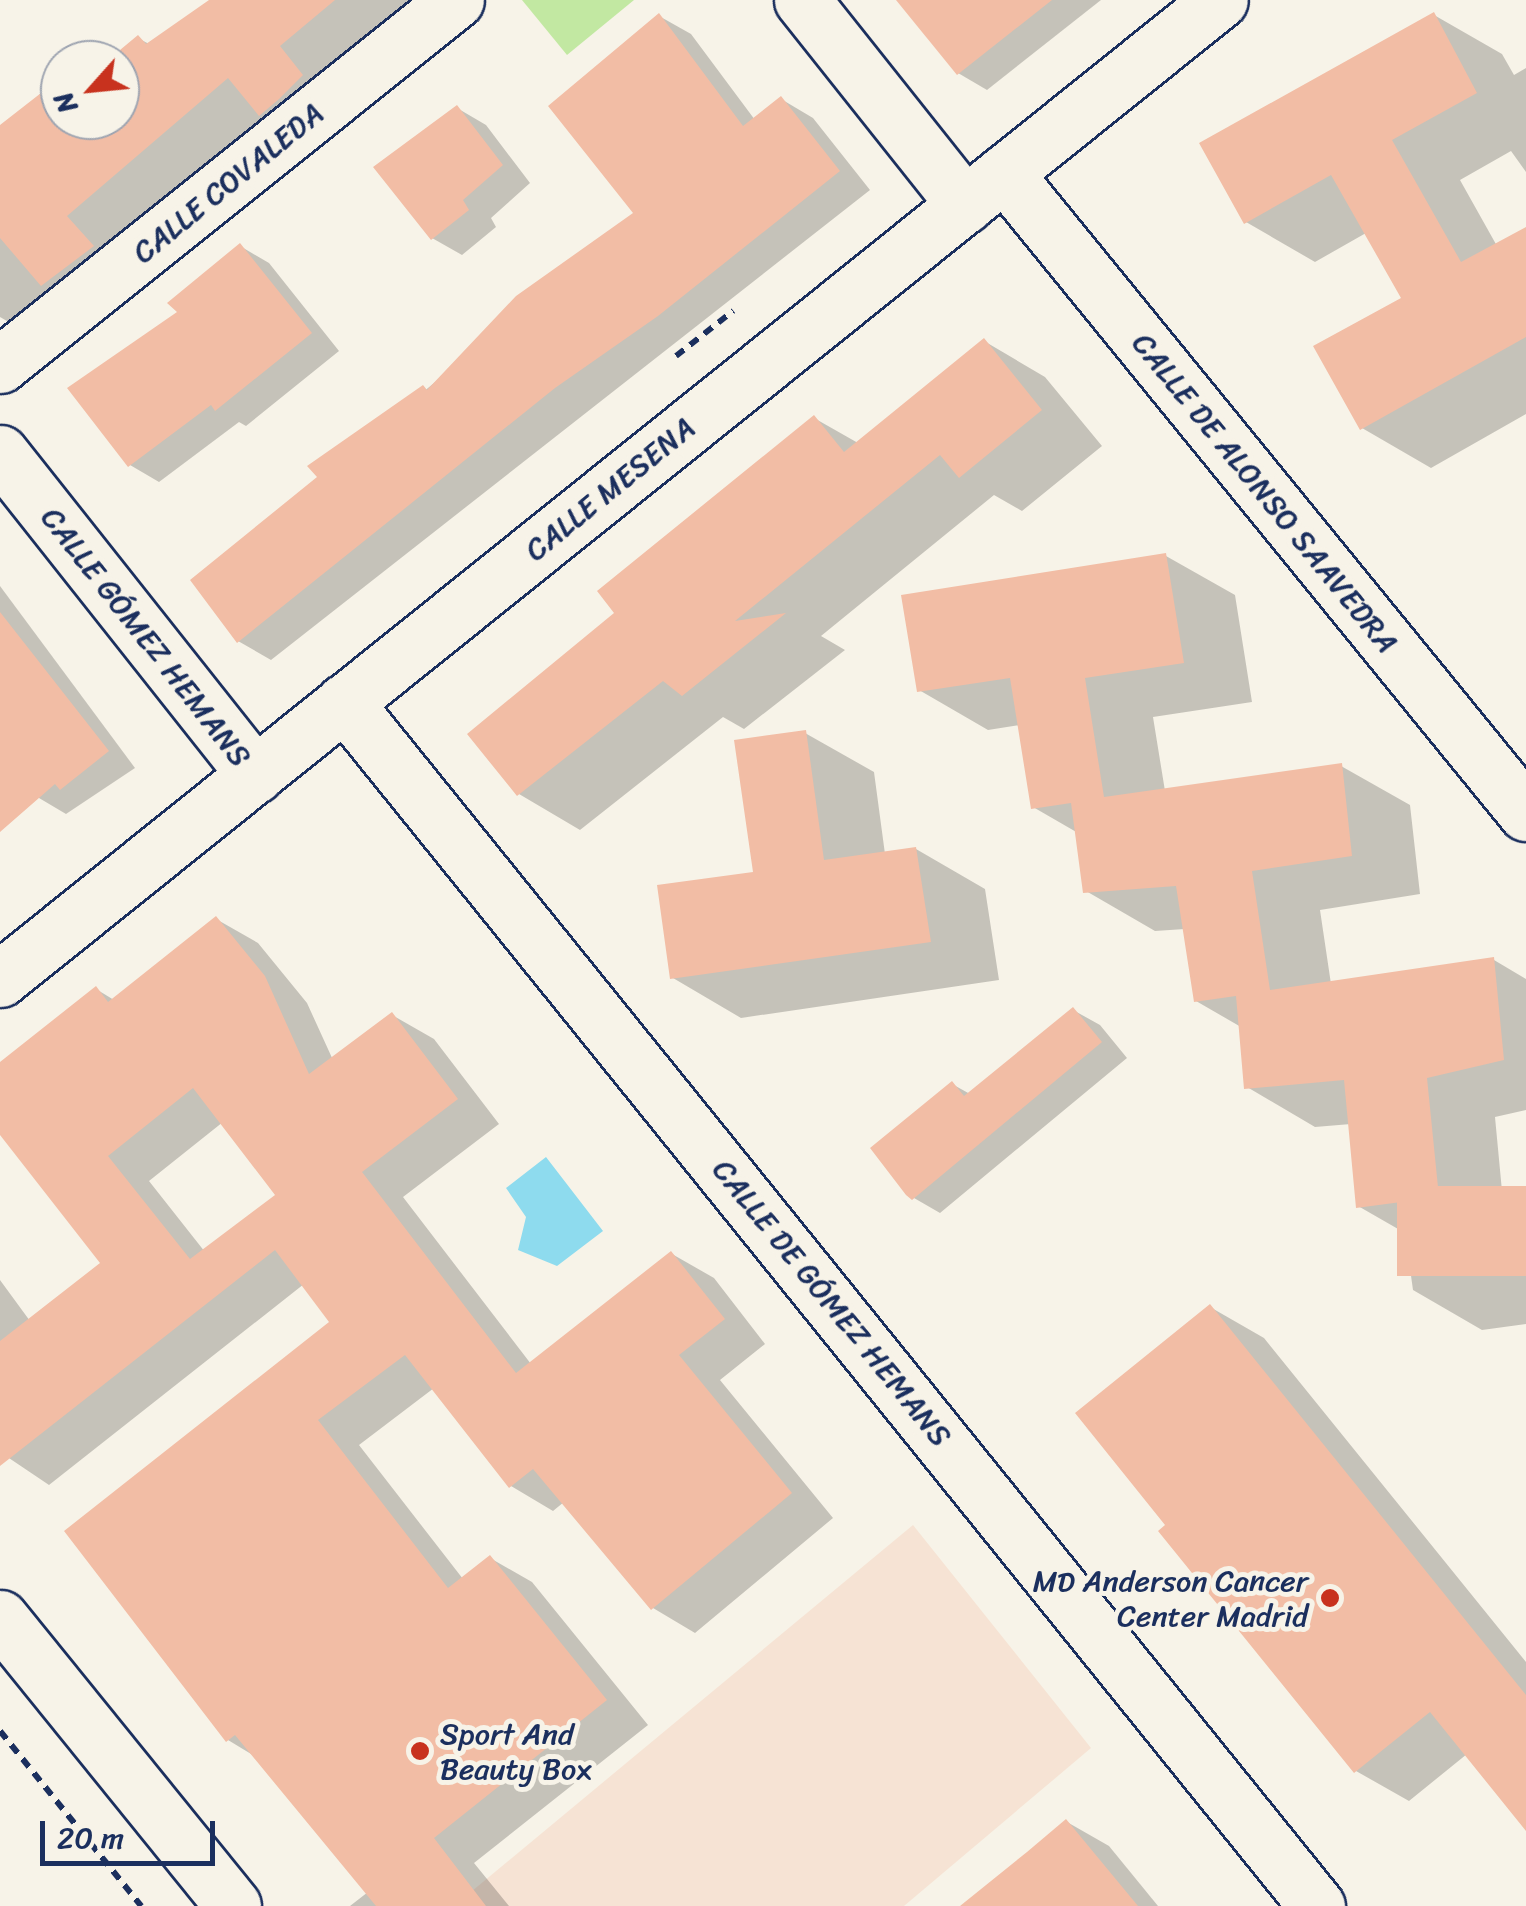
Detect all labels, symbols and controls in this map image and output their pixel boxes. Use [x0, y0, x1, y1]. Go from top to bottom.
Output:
north arrow [40, 40, 140, 140]
text: N [38, 83, 91, 123]
street label: CALLE COVALEDA [126, 95, 330, 271]
street label: CALLE DE ALONSO SAAVEDRA [1126, 327, 1404, 659]
street label: CALLE MESENA [518, 410, 702, 568]
street label: CALLE GÓMEZ HEMANS [34, 500, 258, 774]
street label: CALLE DE GÓMEZ HEMANS [704, 1151, 960, 1455]
place label: MD Anderson Cancer Center Madrid [1033, 1563, 1308, 1634]
marker: MD Anderson Cancer Center Madrid [1317, 1585, 1343, 1611]
place label: Sport And Beauty Box [440, 1716, 591, 1786]
marker: Sport And Beauty Box [409, 1740, 431, 1762]
scale bar [45, 1801, 220, 1863]
text: 20 m [57, 1811, 124, 1865]

